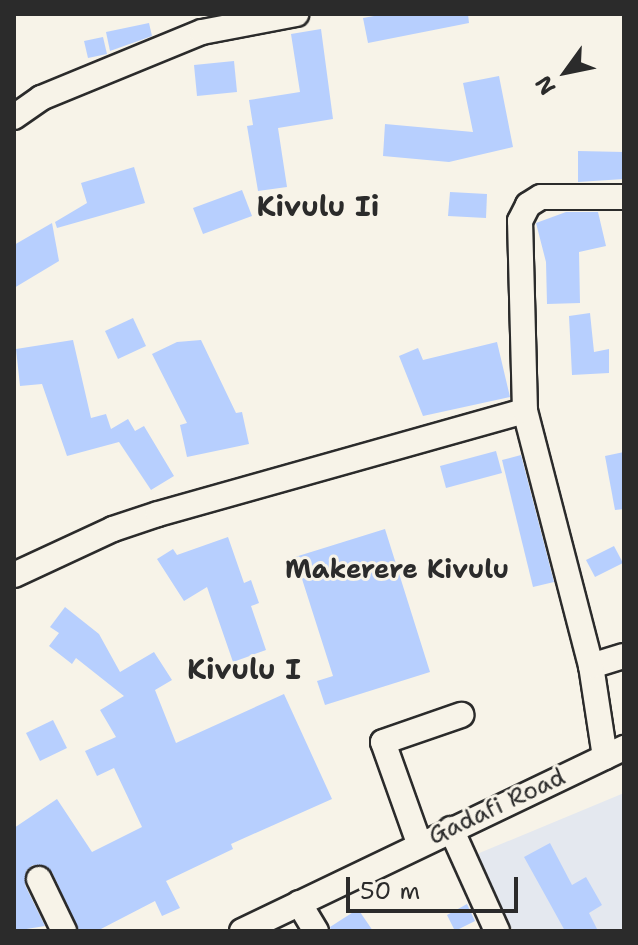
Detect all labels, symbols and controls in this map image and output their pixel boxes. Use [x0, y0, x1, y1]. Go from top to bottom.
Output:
north arrow [526, 32, 606, 112]
text: N [529, 70, 562, 101]
district label: Kivulu Ii [257, 189, 379, 223]
district label: Makerere Kivulu [285, 553, 509, 585]
district label: Kivulu I [187, 652, 301, 686]
street label: Gadafi Road [424, 763, 570, 851]
scale bar [350, 861, 522, 911]
text: 50 m [360, 875, 420, 907]

